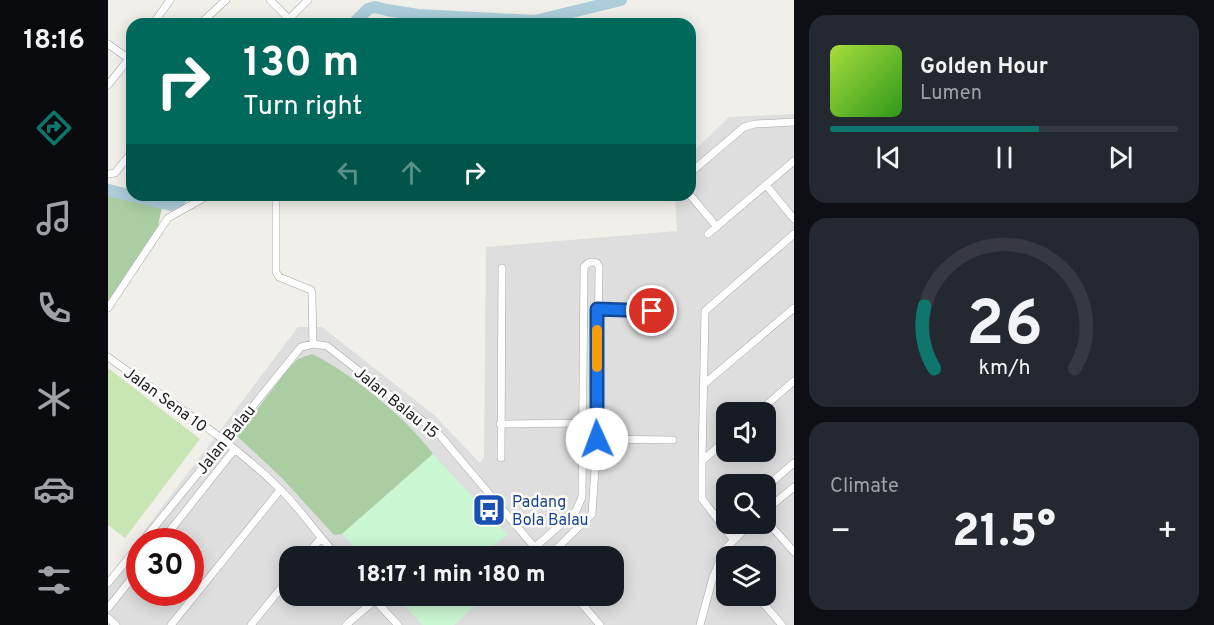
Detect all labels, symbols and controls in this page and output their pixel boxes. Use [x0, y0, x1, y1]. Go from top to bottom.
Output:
text: 18:16 [23, 24, 85, 58]
text: 130 m [243, 38, 359, 91]
icon: right [144, 42, 222, 120]
text: Golden Hour [920, 54, 1048, 81]
text: Lumen [920, 81, 982, 107]
text: Turn right [243, 90, 362, 124]
icon: directions [33, 107, 75, 149]
icon: previous [872, 141, 905, 174]
icon: pause [988, 141, 1021, 174]
icon: next [1104, 141, 1137, 174]
icon: left [332, 156, 365, 189]
icon: ahead [395, 156, 428, 189]
icon: right [458, 156, 491, 189]
icon: music [33, 197, 75, 239]
pin [626, 285, 677, 336]
icon: phone [33, 287, 75, 329]
text: 26 [966, 289, 1042, 368]
icon: arrive [635, 294, 668, 327]
text: km/h [978, 356, 1030, 383]
street label: Jalan Balau 15 [349, 363, 442, 444]
street label: Jalan Sena 10 [119, 364, 210, 438]
icon: climate [33, 378, 75, 420]
street label: Jalan Balau [193, 402, 261, 479]
map controls [716, 402, 776, 606]
button: sound [716, 402, 776, 462]
position arrow [565, 407, 629, 471]
icon: car [33, 468, 75, 510]
button: search [716, 474, 776, 534]
text: Climate [830, 474, 899, 500]
bus stop icon: Padang Bola Balau [471, 492, 507, 528]
place label: Padang Bola Balau [512, 493, 589, 531]
text: 21.5° [952, 505, 1056, 562]
text: − [830, 512, 851, 554]
text: + [1157, 512, 1178, 554]
speed limit sign: 30 [126, 528, 204, 606]
button: layers [716, 546, 776, 606]
icon: filters [33, 559, 75, 601]
text: 18:17 · 1 min · 180 m [357, 562, 546, 589]

